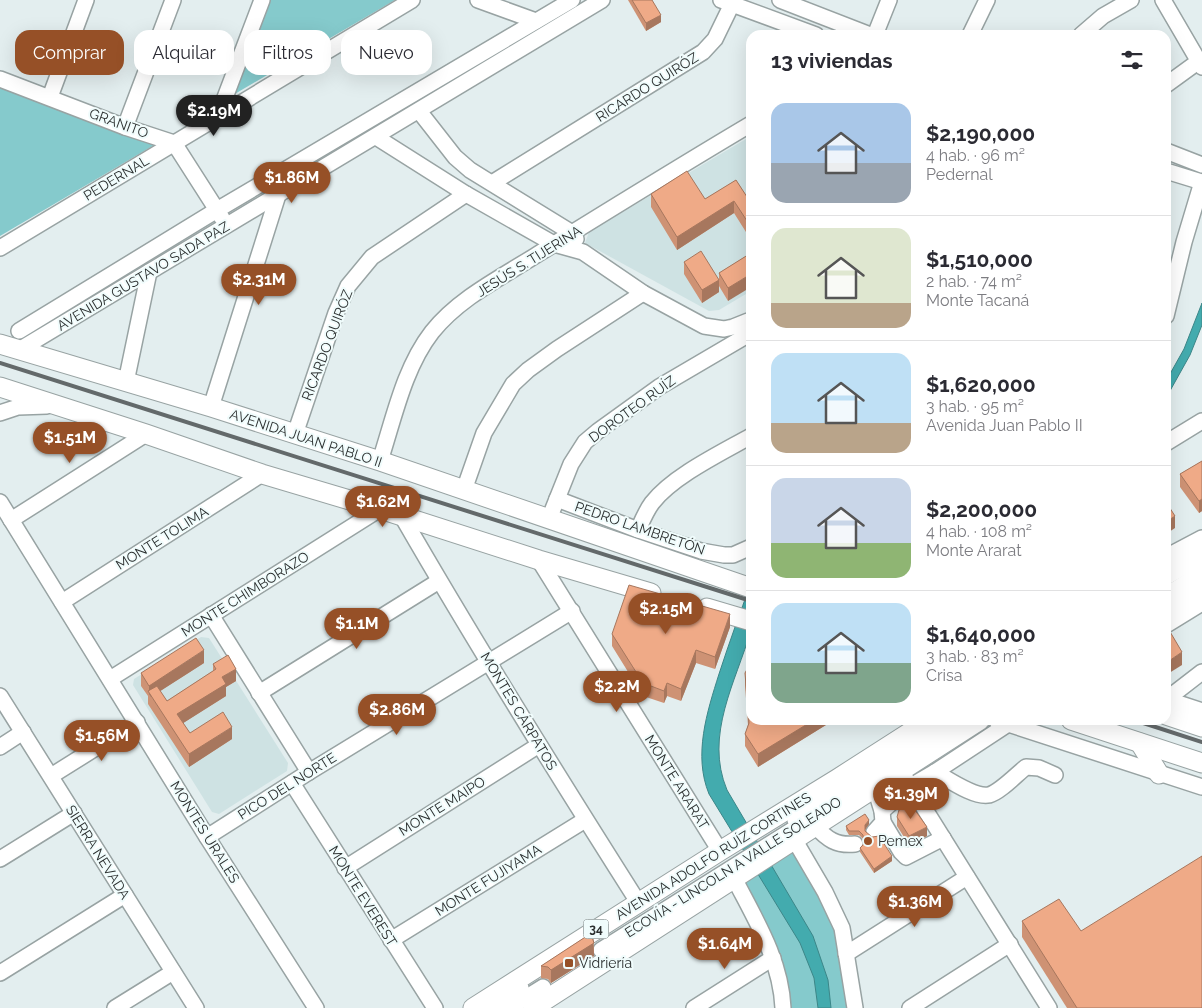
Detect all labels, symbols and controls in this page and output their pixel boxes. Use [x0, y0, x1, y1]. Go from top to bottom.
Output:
chip: Comprar [15, 30, 124, 75]
chip: Alquilar [134, 30, 234, 75]
chip: Filtros [244, 30, 331, 75]
chip: Nuevo [341, 30, 432, 75]
icon: filters [1118, 46, 1146, 74]
street label: RICARDO QUIRÓZ [592, 48, 701, 125]
text: 13 viviendas [771, 48, 893, 73]
pin: $2.19M [173, 94, 255, 137]
text: $2.19M [187, 101, 241, 120]
street label: GRANITO [87, 105, 151, 141]
text: $2,190,000 [926, 121, 1035, 146]
icon: home [811, 123, 871, 183]
text: 4 hab. · 96 m² [926, 146, 1025, 165]
street label: PEDERNAL [80, 152, 152, 204]
pin: $1.86M [251, 162, 333, 204]
text: Pedernal [926, 165, 993, 184]
text: $1.86M [265, 168, 319, 187]
street label: AVENIDA GUSTAVO SADA PAZ [54, 218, 232, 334]
street label: JESÚS S. TIJERINA [473, 221, 585, 300]
text: $1,510,000 [926, 247, 1033, 272]
icon: home [811, 248, 871, 308]
pin: $2.31M [218, 264, 300, 306]
text: $2.31M [232, 270, 286, 289]
text: 2 hab. · 74 m² [926, 272, 1022, 291]
street label: RICARDO QUIRÓZ [298, 287, 356, 403]
text: Monte Tacaná [926, 291, 1029, 310]
street label: DOROTEO RUÍZ [585, 371, 678, 446]
text: $1,620,000 [926, 372, 1036, 397]
icon: home [811, 373, 871, 433]
text: 3 hab. · 95 m² [926, 397, 1024, 416]
street label: AVENIDA JUAN PABLO II [228, 406, 384, 470]
text: Avenida Juan Pablo II [926, 416, 1083, 435]
pin: $1.51M [29, 422, 111, 464]
text: $1.51M [44, 428, 96, 447]
pin: $1.62M [342, 486, 424, 528]
text: $1.62M [356, 492, 410, 511]
street label: PEDRO LAMBRETÓN [573, 497, 708, 558]
text: $2,200,000 [926, 497, 1037, 522]
icon: home [811, 498, 871, 558]
street label: MONTE TOLIMA [113, 503, 212, 573]
text: 4 hab. · 108 m² [926, 522, 1032, 541]
text: Monte Ararat [926, 541, 1022, 560]
street label: MONTE CHIMBORAZO [178, 548, 312, 640]
pin: $2.15M [625, 592, 707, 635]
text: $2.15M [639, 599, 693, 618]
pin: $1.1M [322, 608, 392, 650]
text: $1.1M [335, 614, 379, 633]
text: $1,640,000 [926, 622, 1036, 647]
icon: home [811, 623, 871, 683]
text: 3 hab. · 83 m² [926, 647, 1024, 666]
street label: MONTES CÁRPATOS [478, 649, 562, 773]
text: Crisa [926, 666, 963, 685]
pin: $2.2M [582, 670, 652, 713]
text: $2.2M [594, 677, 640, 696]
pin: $2.86M [356, 694, 438, 736]
text: $2.86M [369, 700, 425, 719]
pin: $1.56M [61, 720, 143, 762]
text: $1.56M [75, 726, 129, 745]
street label: MONTE ARARAT [642, 732, 713, 832]
street label: PICO DEL NORTE [235, 749, 339, 823]
street label: MONTE MAIPO [396, 773, 488, 839]
street label: MONTES URALES [167, 778, 243, 886]
pin: $1.39M [870, 778, 952, 820]
text: $1.39M [884, 784, 938, 803]
street label: AVENIDA ADOLFO RUÍZ CORTINES [612, 788, 814, 923]
street label: ECOVÍA - LINCOLN A VALLE SOLEADO [621, 793, 844, 941]
street label: SIERRA NEVADA [63, 802, 134, 902]
place label: Pemex [878, 833, 923, 849]
marker: Pemex [862, 835, 874, 847]
street label: MONTE FUJIYAMA [432, 841, 544, 919]
street label: MONTE EVEREST [326, 843, 401, 950]
pin: $1.36M [874, 886, 956, 928]
text: $1.36M [888, 892, 942, 911]
road number: 34 [584, 920, 608, 939]
pin: $1.64M [684, 928, 766, 970]
text: $1.64M [698, 934, 752, 953]
place label: Vidriería [579, 955, 632, 971]
marker: Vidriería [563, 957, 575, 969]

